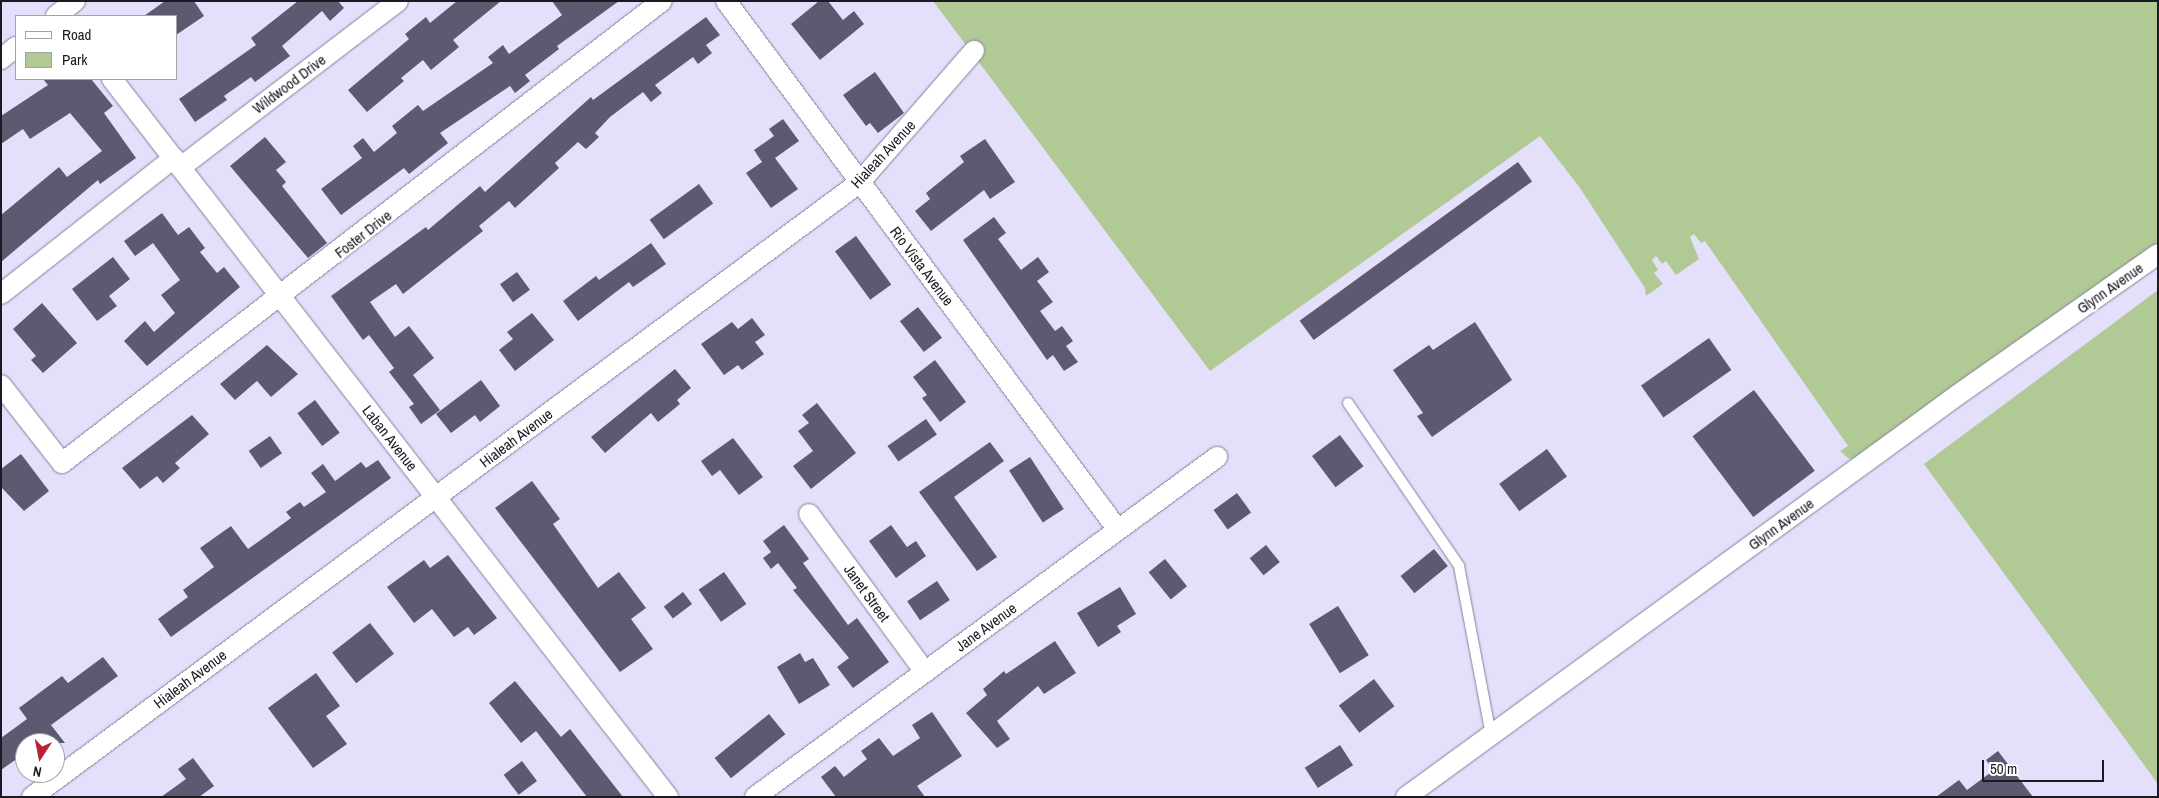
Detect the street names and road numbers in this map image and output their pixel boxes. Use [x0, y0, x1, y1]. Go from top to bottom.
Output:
street label: Wildwood Drive [249, 51, 329, 117]
street label: Hialeah Avenue [847, 116, 919, 192]
street label: Foster Drive [331, 206, 395, 262]
street label: Rio Vista Avenue [886, 223, 958, 309]
street label: Glynn Avenue [2073, 259, 2147, 317]
street label: Laban Avenue [359, 401, 421, 475]
street label: Hialeah Avenue [476, 405, 556, 471]
street label: Glynn Avenue [1745, 494, 1817, 554]
street label: Janet Street [840, 561, 894, 625]
street label: Jane Avenue [952, 599, 1020, 655]
street label: Hialeah Avenue [150, 646, 230, 712]

